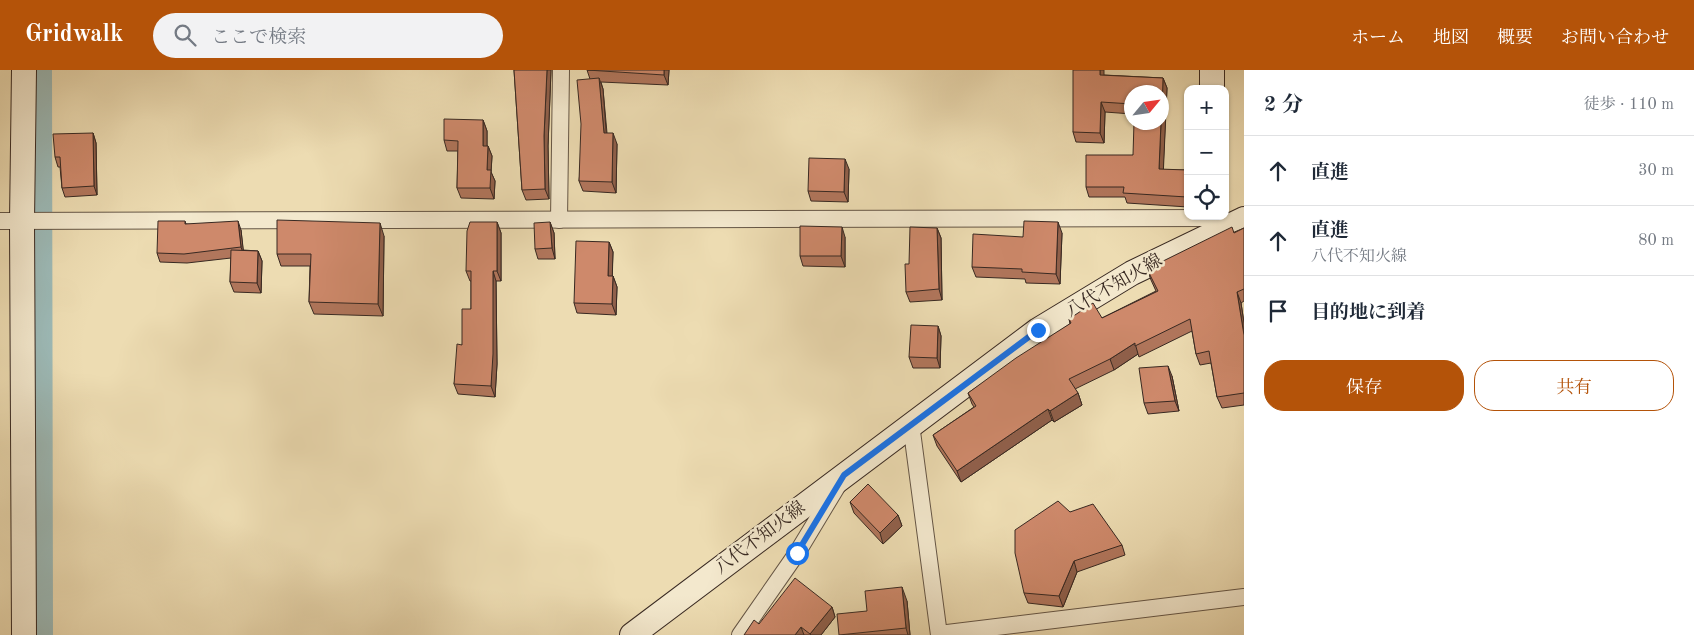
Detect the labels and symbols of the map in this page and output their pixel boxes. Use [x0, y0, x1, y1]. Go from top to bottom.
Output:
north arrow [1124, 85, 1169, 130]
street label: 八代不知火線 [1062, 249, 1165, 321]
route end [1027, 319, 1050, 342]
street label: 八代不知火線 [710, 497, 809, 578]
route start [786, 542, 809, 565]

